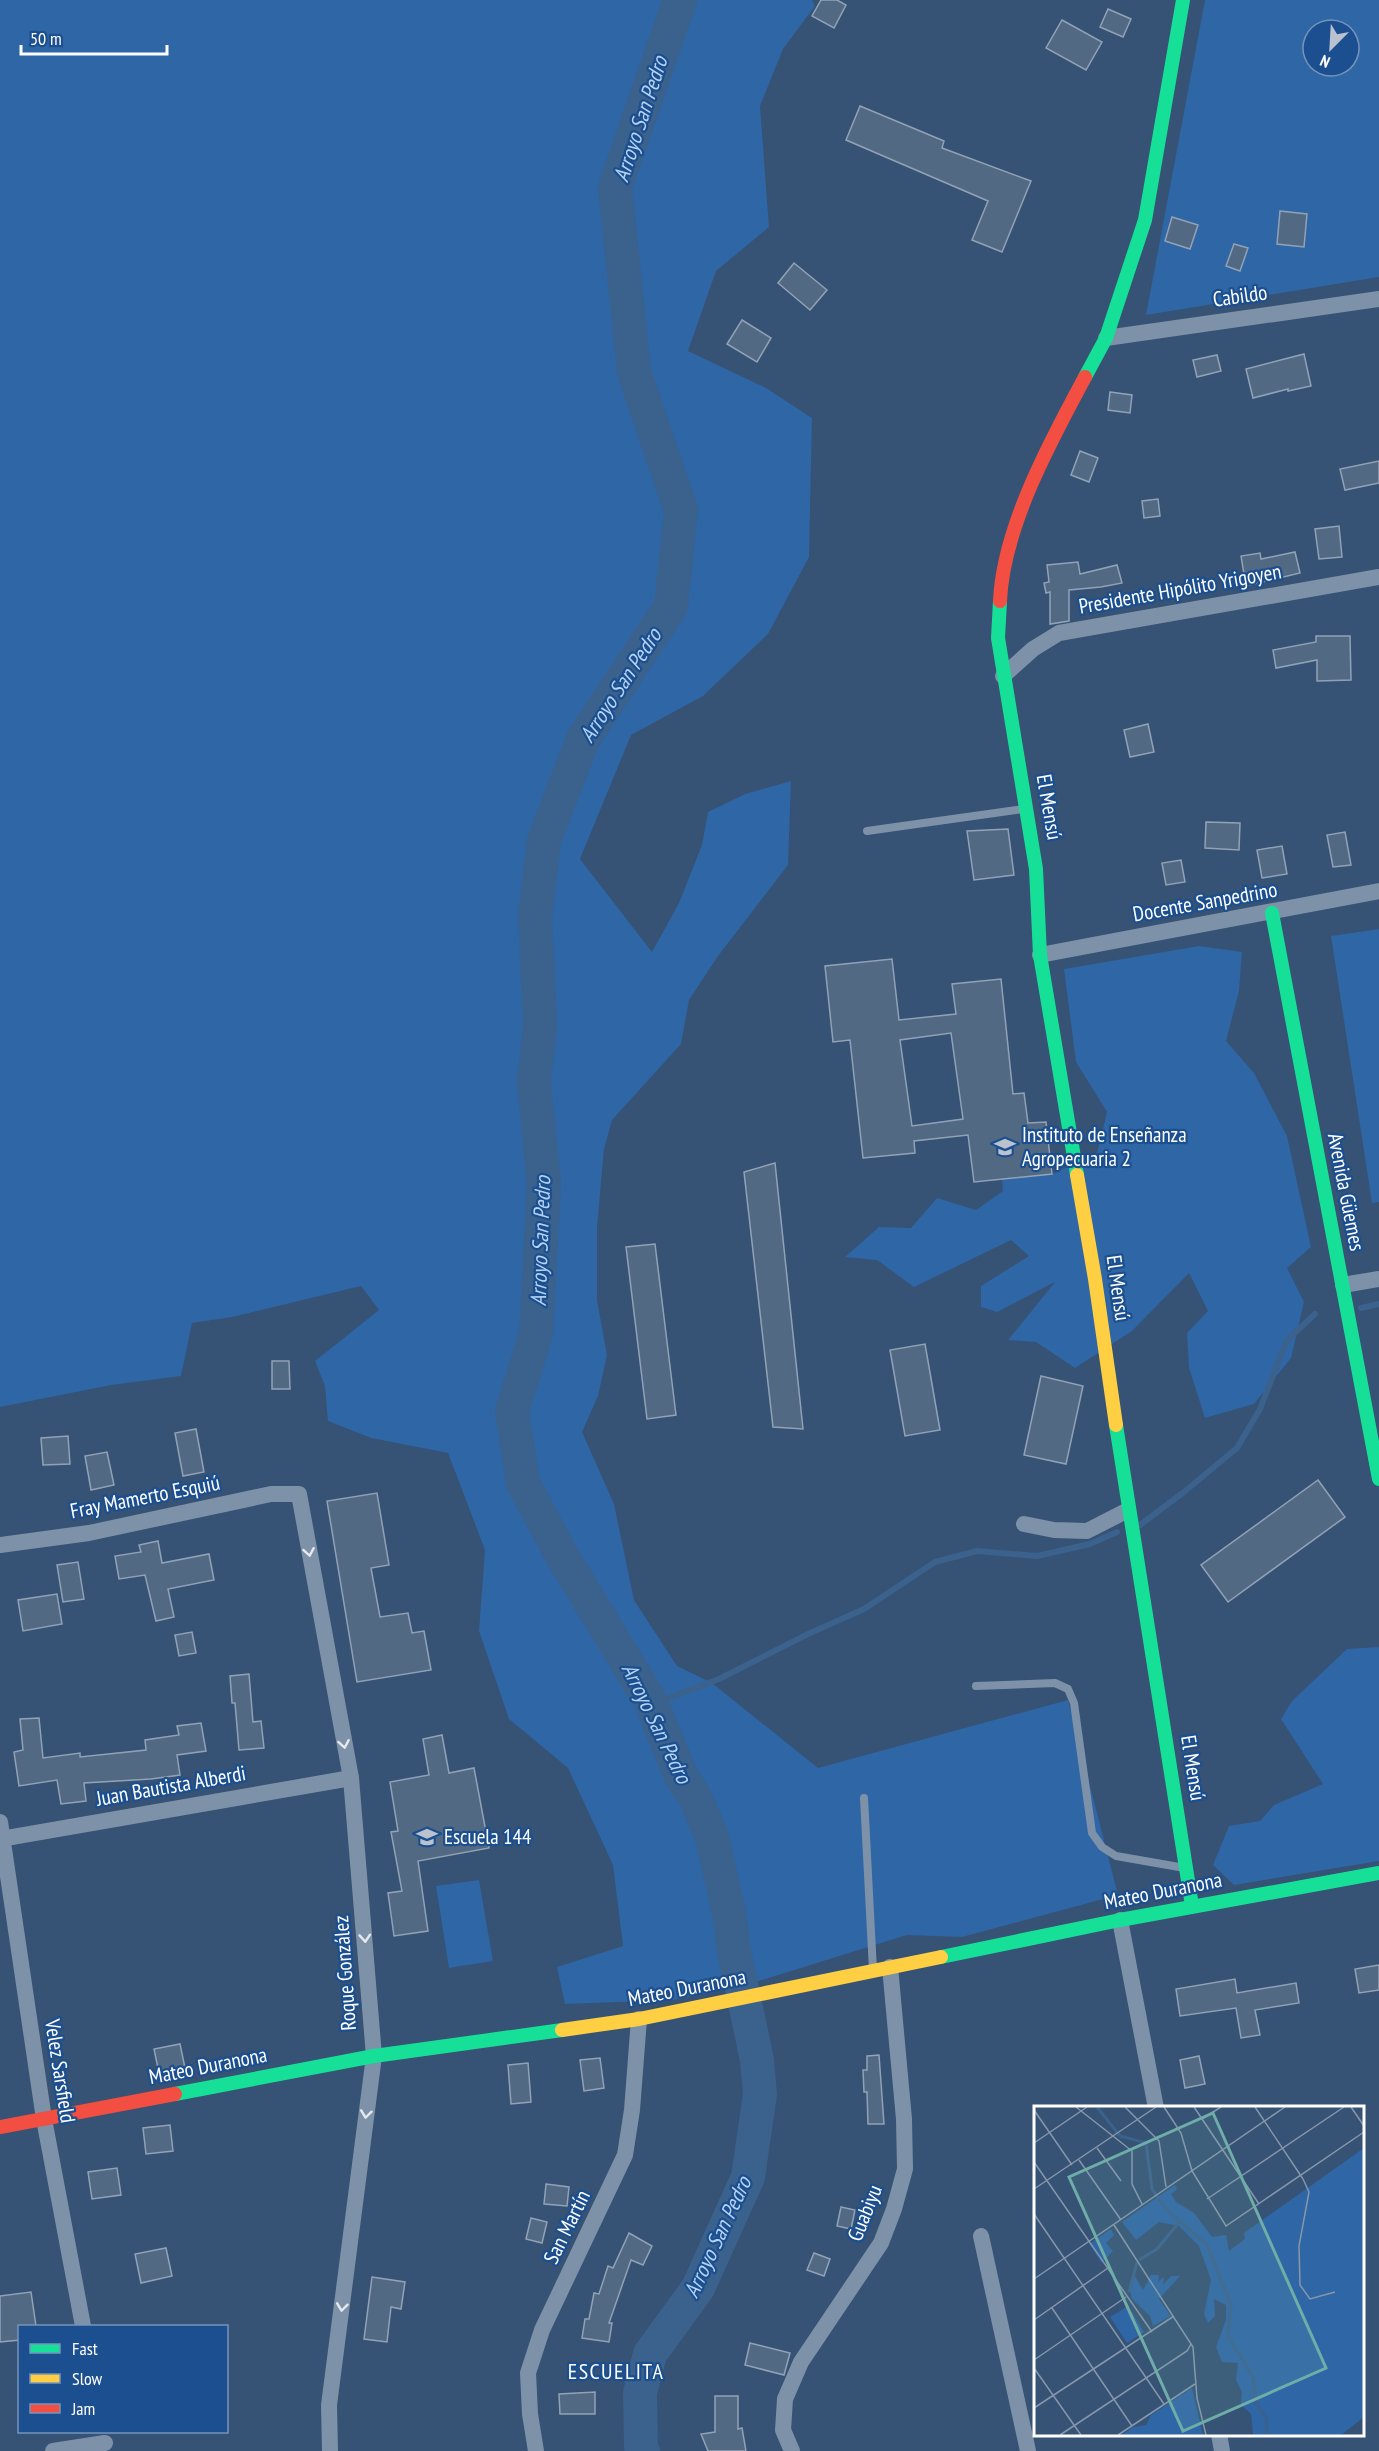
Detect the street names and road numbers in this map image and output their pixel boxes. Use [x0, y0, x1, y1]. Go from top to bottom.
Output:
street label: Cabildo [1211, 278, 1269, 313]
street label: Presidente Hipólito Yrigoyen [1077, 557, 1283, 620]
street label: El Mensú [1030, 772, 1069, 842]
street label: Docente Sanpedrino [1131, 876, 1279, 927]
street label: Avenida Güemes [1322, 1131, 1371, 1253]
street label: El Mensú [1101, 1253, 1136, 1322]
street label: Fray Mamerto Esquiú [68, 1469, 222, 1524]
street label: El Mensú [1175, 1733, 1212, 1803]
street label: Juan Bautista Alberdi [93, 1759, 248, 1812]
street label: Mateo Duranona [1102, 1866, 1224, 1915]
street label: Roque González [327, 1915, 362, 2031]
street label: Mateo Duranona [626, 1963, 748, 2012]
street label: Velez Sarsfield [39, 2016, 82, 2125]
street label: Mateo Duranona [147, 2041, 269, 2090]
street label: Guabiyu [841, 2181, 888, 2245]
street label: San Martín [537, 2186, 596, 2268]

